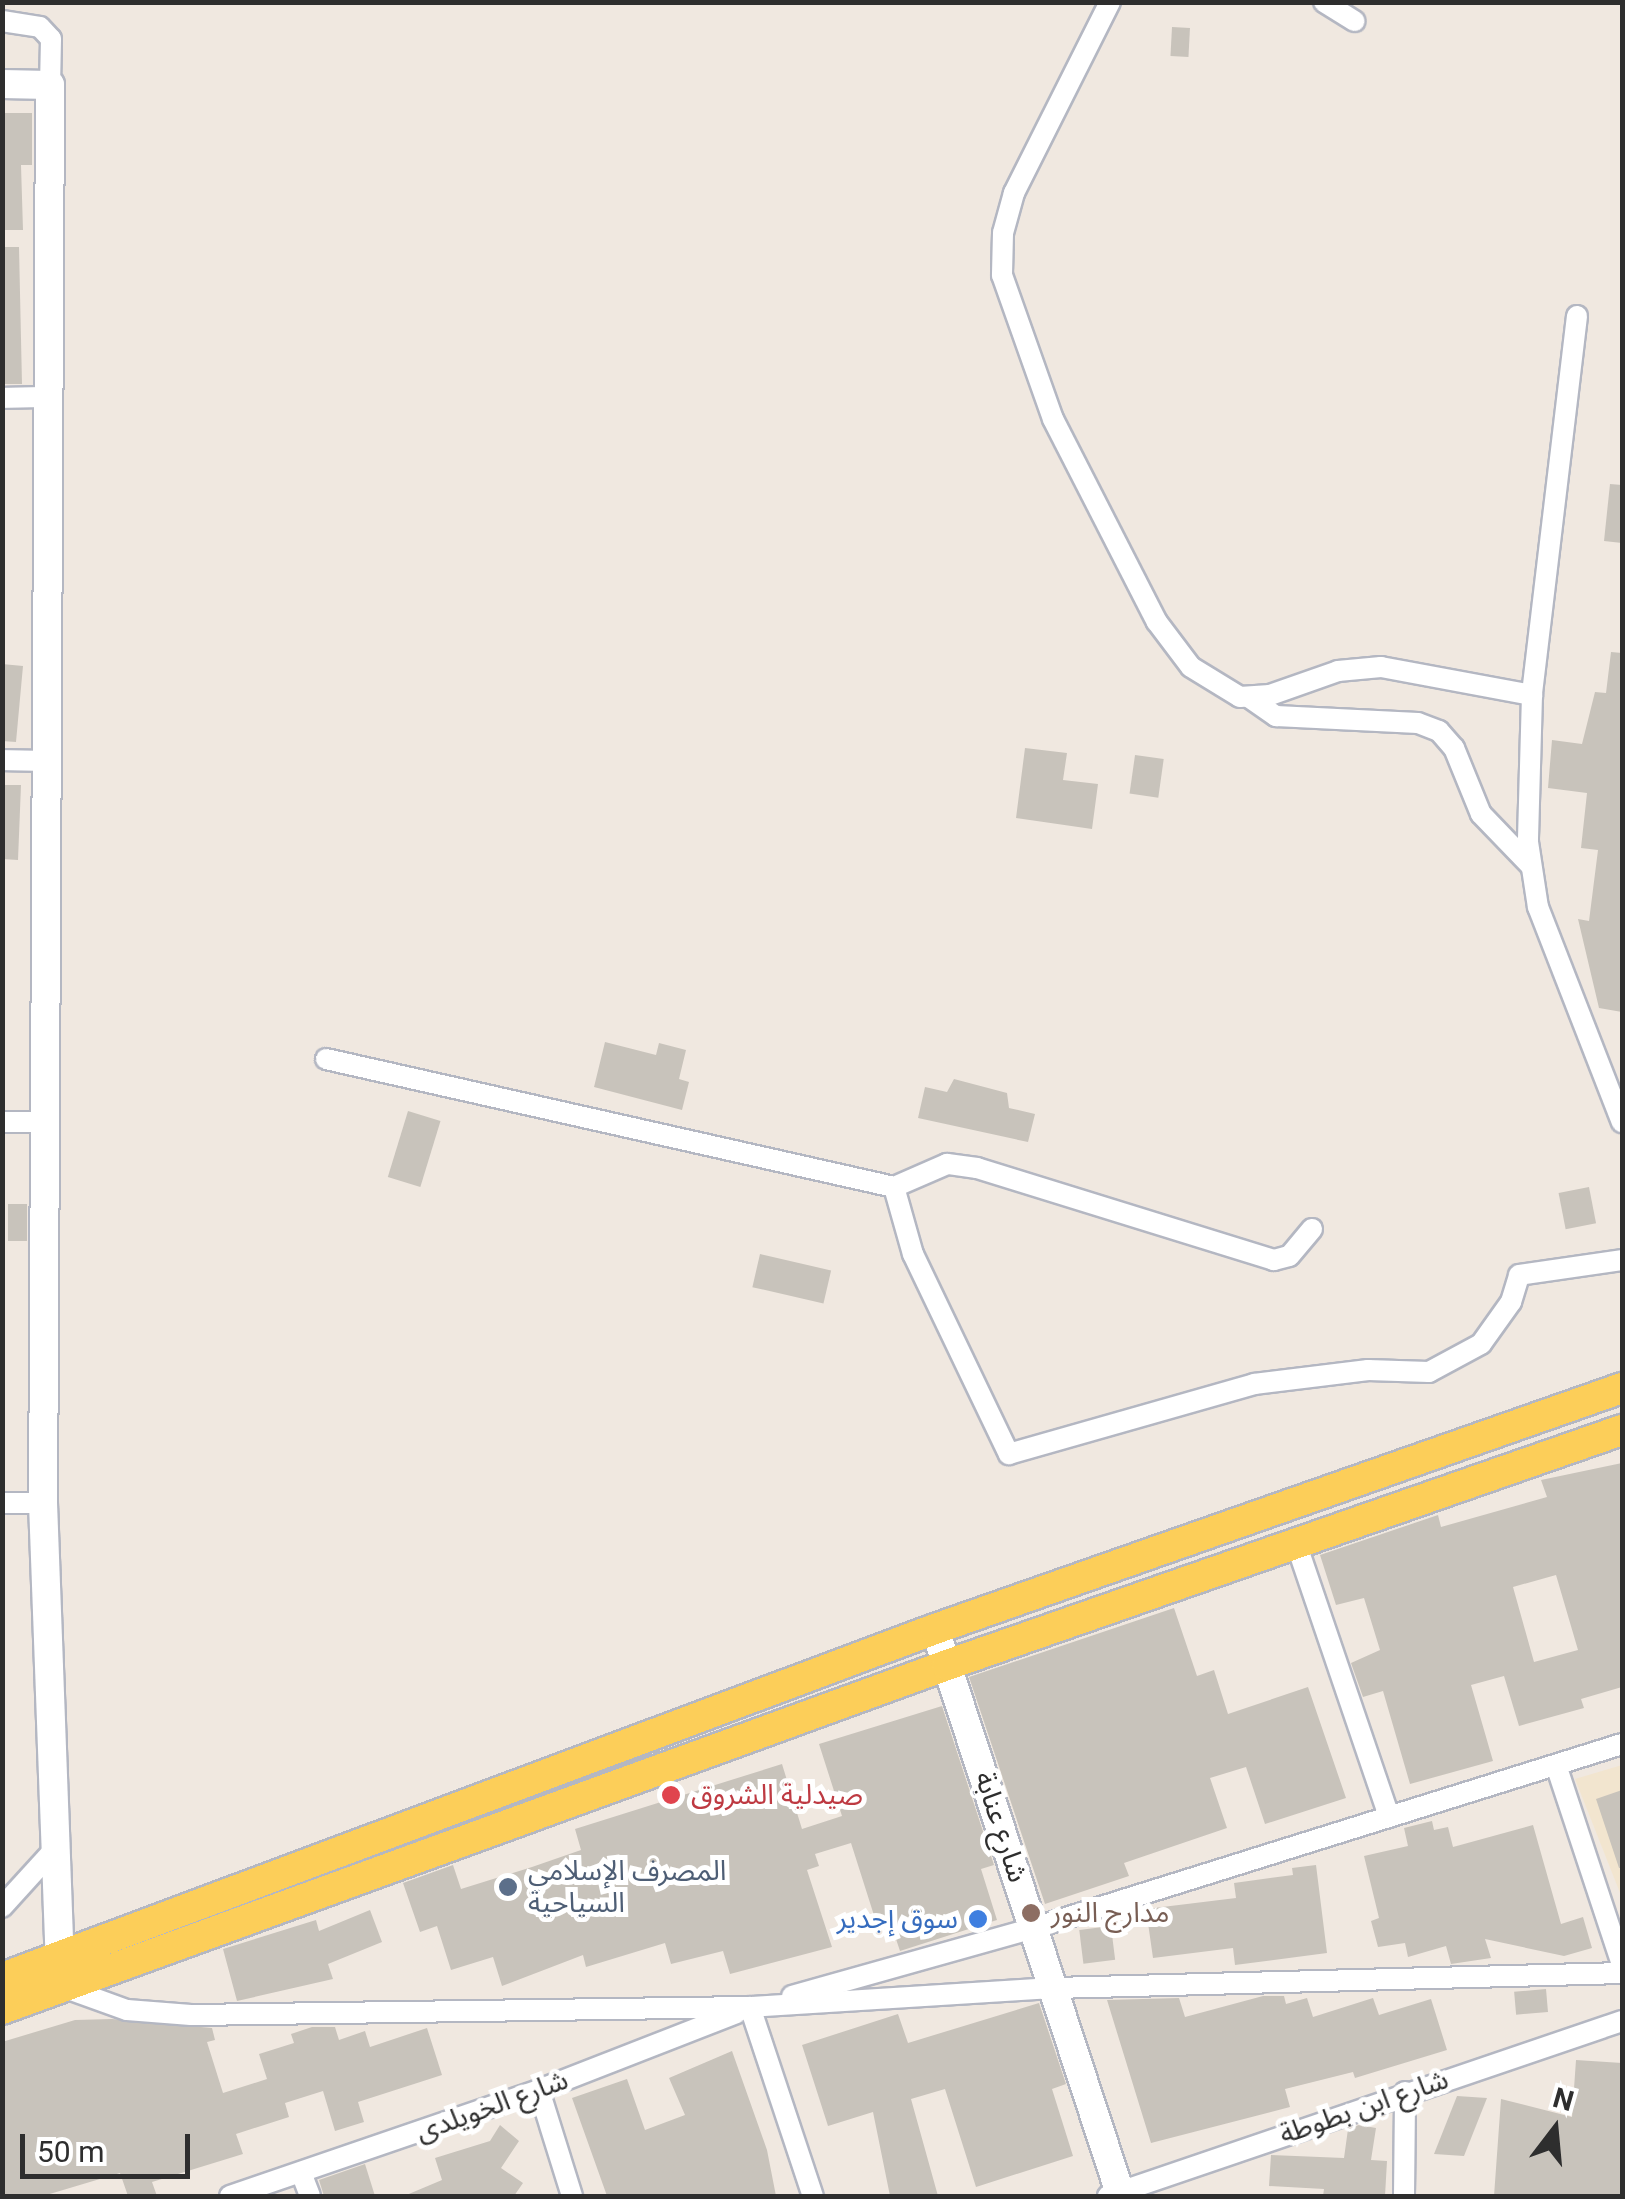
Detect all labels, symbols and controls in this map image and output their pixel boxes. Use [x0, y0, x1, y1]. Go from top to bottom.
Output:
street label: شارع عنابة [967, 1767, 1035, 1887]
place label: صيدلية الشروق [691, 1778, 863, 1812]
marker: صيدلية الشروق [660, 1784, 682, 1806]
place label: المصرف الإسلامي السياحية [528, 1854, 726, 1920]
marker: المصرف الإسلامي السياحية [497, 1876, 519, 1898]
place label: مدارج النور [1051, 1896, 1169, 1930]
place label: سوق إجدير [837, 1902, 958, 1936]
marker: مدارج النور [1020, 1902, 1042, 1924]
marker: سوق إجدير [967, 1908, 989, 1930]
street label: شارع ابن بطوطة [1275, 2062, 1453, 2152]
street label: شارع الخويلدى [411, 2063, 573, 2149]
north arrow [1505, 2079, 1605, 2179]
text: N [1549, 2081, 1577, 2118]
scale bar [25, 2114, 195, 2176]
text: 50 m [37, 2134, 104, 2169]

